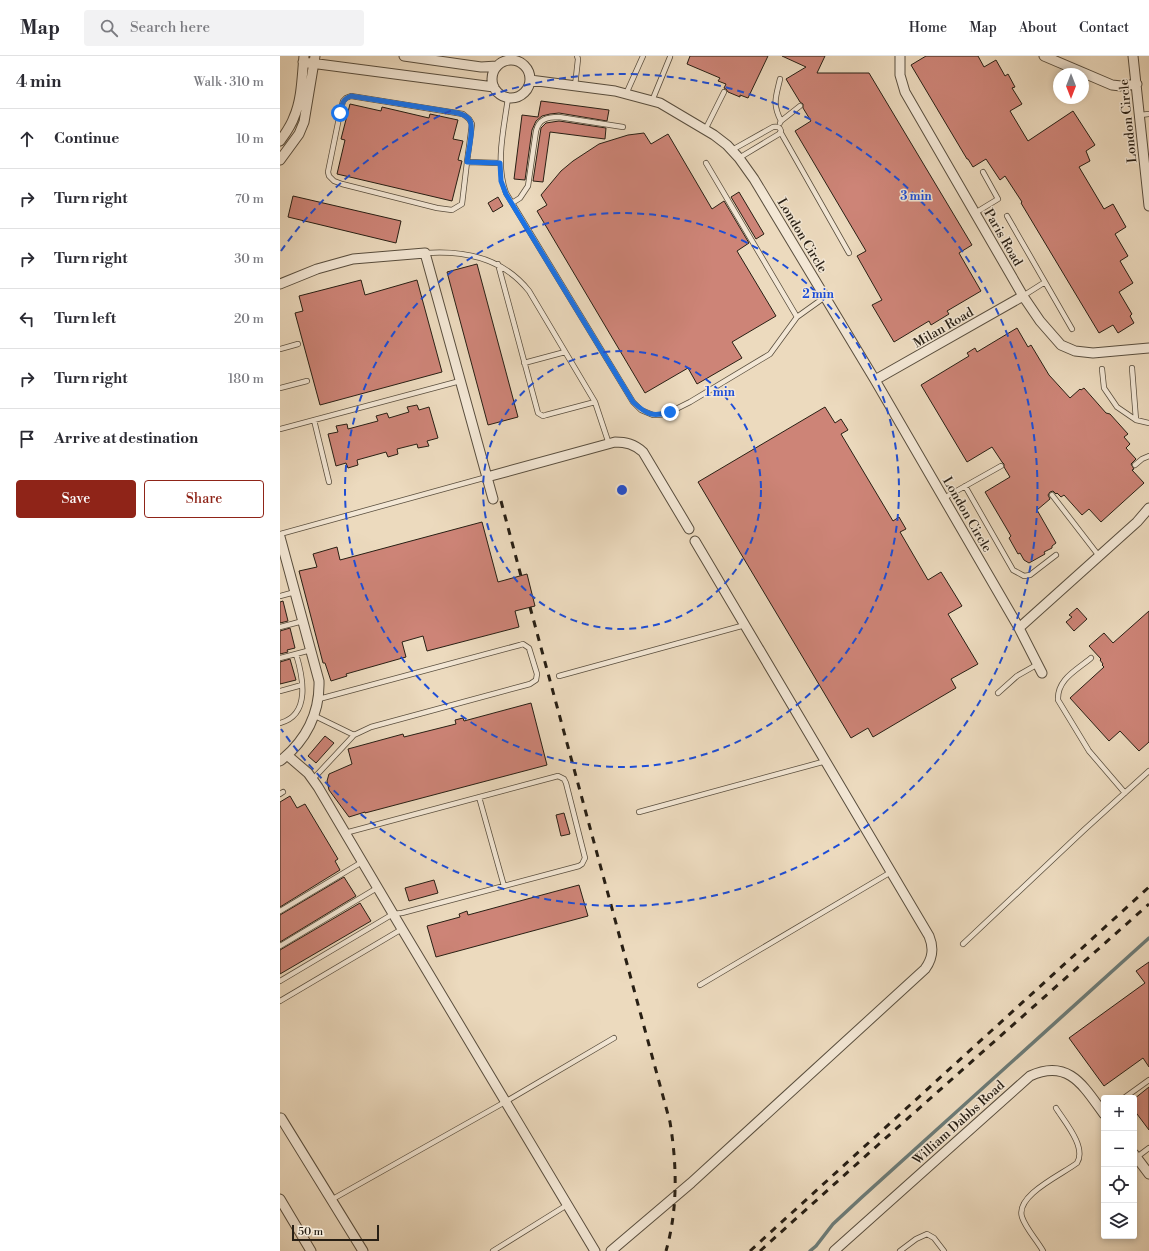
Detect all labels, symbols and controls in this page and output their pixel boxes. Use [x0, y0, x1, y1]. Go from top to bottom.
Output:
search box [84, 10, 364, 46]
text: Map [20, 16, 60, 40]
icon: search [98, 17, 120, 39]
text: Search here [130, 18, 210, 37]
text: Home [909, 19, 947, 37]
text: Map [969, 19, 997, 37]
text: About [1019, 19, 1057, 37]
text: Contact [1079, 19, 1129, 37]
north arrow [1053, 68, 1089, 104]
text: 4 min [16, 71, 61, 93]
text: Walk · 310 m [194, 74, 264, 90]
street label: London Circle [1116, 78, 1140, 164]
route start [331, 104, 349, 122]
icon: ahead [16, 128, 38, 150]
text: Continue [54, 129, 119, 148]
text: 10 m [236, 131, 264, 147]
icon: right [16, 188, 38, 210]
text: Turn right [54, 189, 128, 208]
text: 3 min [900, 189, 932, 204]
text: 70 m [235, 191, 264, 207]
street label: London Circle [774, 195, 831, 276]
street label: Paris Road [980, 206, 1026, 270]
icon: right [16, 248, 38, 270]
text: Turn right [54, 249, 128, 268]
text: 30 m [234, 251, 264, 267]
text: 2 min [802, 287, 834, 302]
street label: Milan Road [911, 304, 977, 351]
icon: left [16, 308, 38, 330]
text: Turn left [54, 309, 116, 328]
text: 20 m [234, 311, 264, 327]
icon: right [16, 368, 38, 390]
text: Turn right [54, 369, 128, 388]
text: 180 m [228, 371, 264, 387]
text: 1 min [705, 385, 736, 400]
route end [661, 403, 679, 421]
icon: arrive [16, 428, 38, 450]
text: Arrive at destination [54, 429, 198, 448]
street label: London Circle [939, 474, 995, 555]
button: Save [16, 480, 136, 518]
button: Share [144, 480, 264, 518]
centre of rings [615, 483, 629, 497]
street label: William Dabbs Road [909, 1077, 1008, 1169]
map controls [1101, 1095, 1137, 1239]
button: + [1101, 1095, 1137, 1131]
button: − [1101, 1131, 1137, 1167]
button: locate [1101, 1167, 1137, 1203]
button: layers [1101, 1203, 1137, 1239]
scale bar [292, 1223, 379, 1242]
text: 50 m [298, 1225, 323, 1239]

